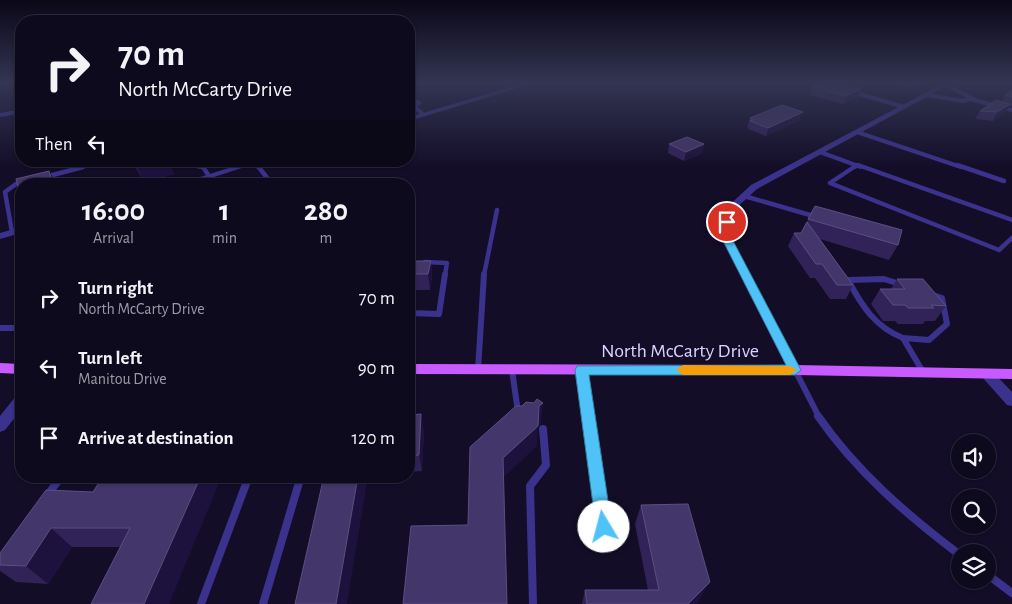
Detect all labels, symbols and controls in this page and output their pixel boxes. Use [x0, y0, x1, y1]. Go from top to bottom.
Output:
icon: right [35, 35, 100, 100]
text: 70 m [118, 37, 185, 72]
text: North McCarty Drive [118, 78, 292, 100]
icon: left [83, 130, 111, 158]
text: Then [35, 135, 73, 154]
text: 16:00 [82, 196, 145, 226]
text: 1 [219, 196, 230, 226]
text: 280 [304, 196, 348, 226]
pin [706, 201, 748, 243]
icon: arrive [713, 208, 741, 236]
text: Arrival [93, 230, 134, 246]
text: min [212, 230, 237, 246]
text: m [320, 230, 332, 246]
text: Turn right [78, 279, 153, 298]
icon: right [35, 284, 63, 312]
text: 70 m [359, 289, 395, 308]
text: North McCarty Drive [78, 301, 205, 317]
street label: North McCarty Drive [601, 341, 759, 361]
text: Turn left [78, 349, 142, 368]
icon: left [35, 354, 63, 382]
text: 90 m [358, 359, 395, 378]
text: Manitou Drive [78, 371, 167, 387]
icon: arrive [35, 424, 63, 452]
text: Arrive at destination [78, 429, 234, 448]
text: 120 m [351, 429, 395, 448]
map controls [951, 434, 996, 589]
button: sound [951, 434, 996, 479]
button: search [951, 489, 996, 534]
position arrow [577, 500, 629, 552]
button: layers [951, 544, 996, 589]

